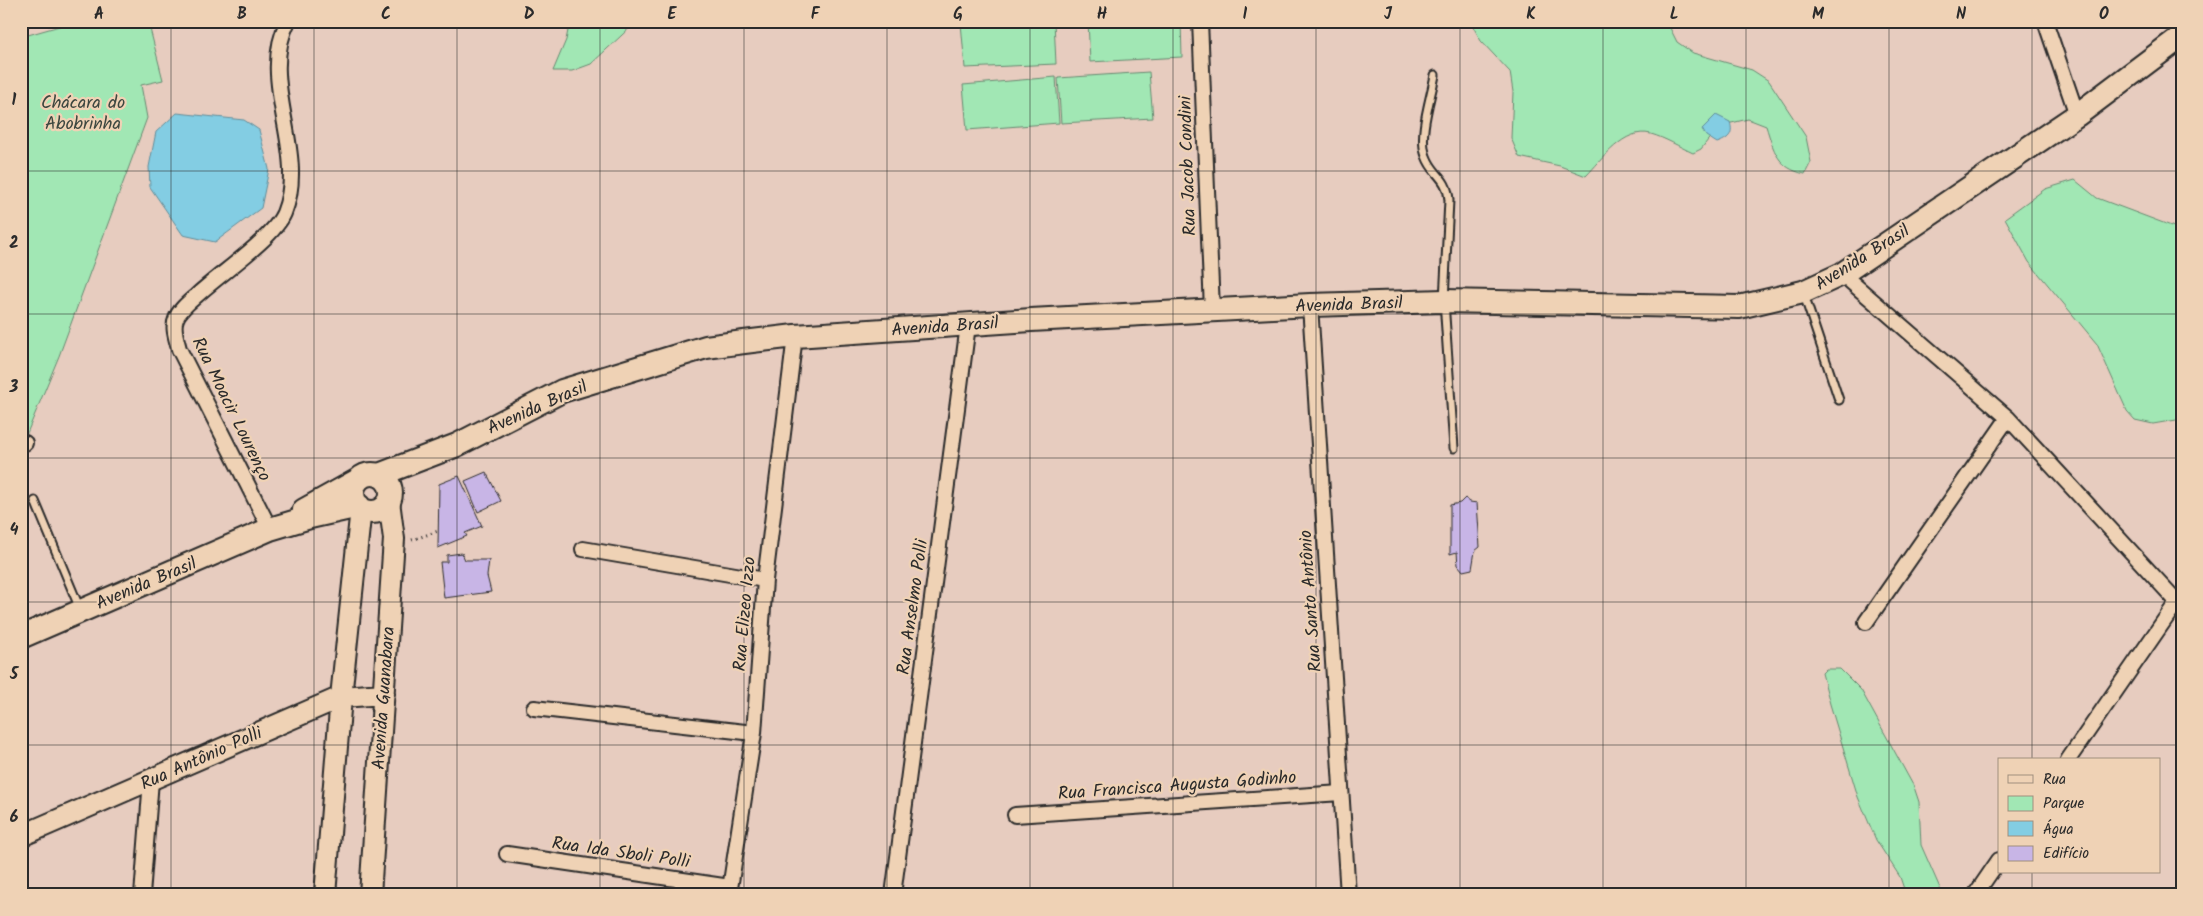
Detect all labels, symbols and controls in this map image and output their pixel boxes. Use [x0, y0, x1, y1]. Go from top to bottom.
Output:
text: A [94, 2, 104, 27]
text: B [237, 2, 247, 27]
text: C [381, 2, 391, 27]
text: D [524, 2, 535, 27]
text: E [668, 2, 678, 27]
text: F [811, 2, 821, 27]
text: G [953, 2, 963, 27]
text: H [1097, 2, 1107, 27]
text: I [1243, 2, 1248, 27]
text: J [1384, 2, 1393, 27]
text: K [1526, 2, 1536, 27]
text: L [1670, 2, 1678, 27]
text: M [1812, 2, 1825, 27]
text: N [1956, 2, 1966, 27]
text: O [2099, 2, 2109, 27]
text: 1 [12, 88, 17, 113]
park label: Chácara do Abobrinha [41, 89, 125, 139]
street label: Rua Jacob Condini [1172, 95, 1205, 237]
street label: Avenida Brasil [1810, 217, 1917, 299]
text: 2 [9, 231, 19, 256]
street label: Avenida Brasil [1295, 289, 1404, 322]
street label: Avenida Brasil [891, 309, 1000, 346]
street label: Rua Moacir Lourenço [183, 332, 278, 487]
street label: Avenida Brasil [483, 373, 593, 443]
text: 3 [9, 375, 19, 400]
text: 4 [10, 518, 19, 543]
street label: Rua Santo Antônio [1292, 529, 1331, 673]
street label: Rua Anselmo Polli [890, 537, 937, 677]
street label: Avenida Brasil [91, 550, 202, 619]
street label: Rua Elizeo Izzo [726, 556, 765, 673]
street label: Avenida Guanabara [365, 625, 404, 771]
text: 5 [9, 662, 20, 687]
street label: Rua Antônio Polli [136, 719, 268, 799]
legend [1998, 758, 2160, 874]
street label: Rua Francisca Augusta Godinho [1057, 764, 1297, 809]
text: Rua [2043, 768, 2066, 792]
text: Parque [2043, 792, 2084, 816]
text: 6 [10, 805, 19, 830]
text: Água [2043, 818, 2074, 842]
street label: Rua Ida Sboli Polli [550, 829, 692, 878]
text: Edifício [2043, 842, 2089, 866]

